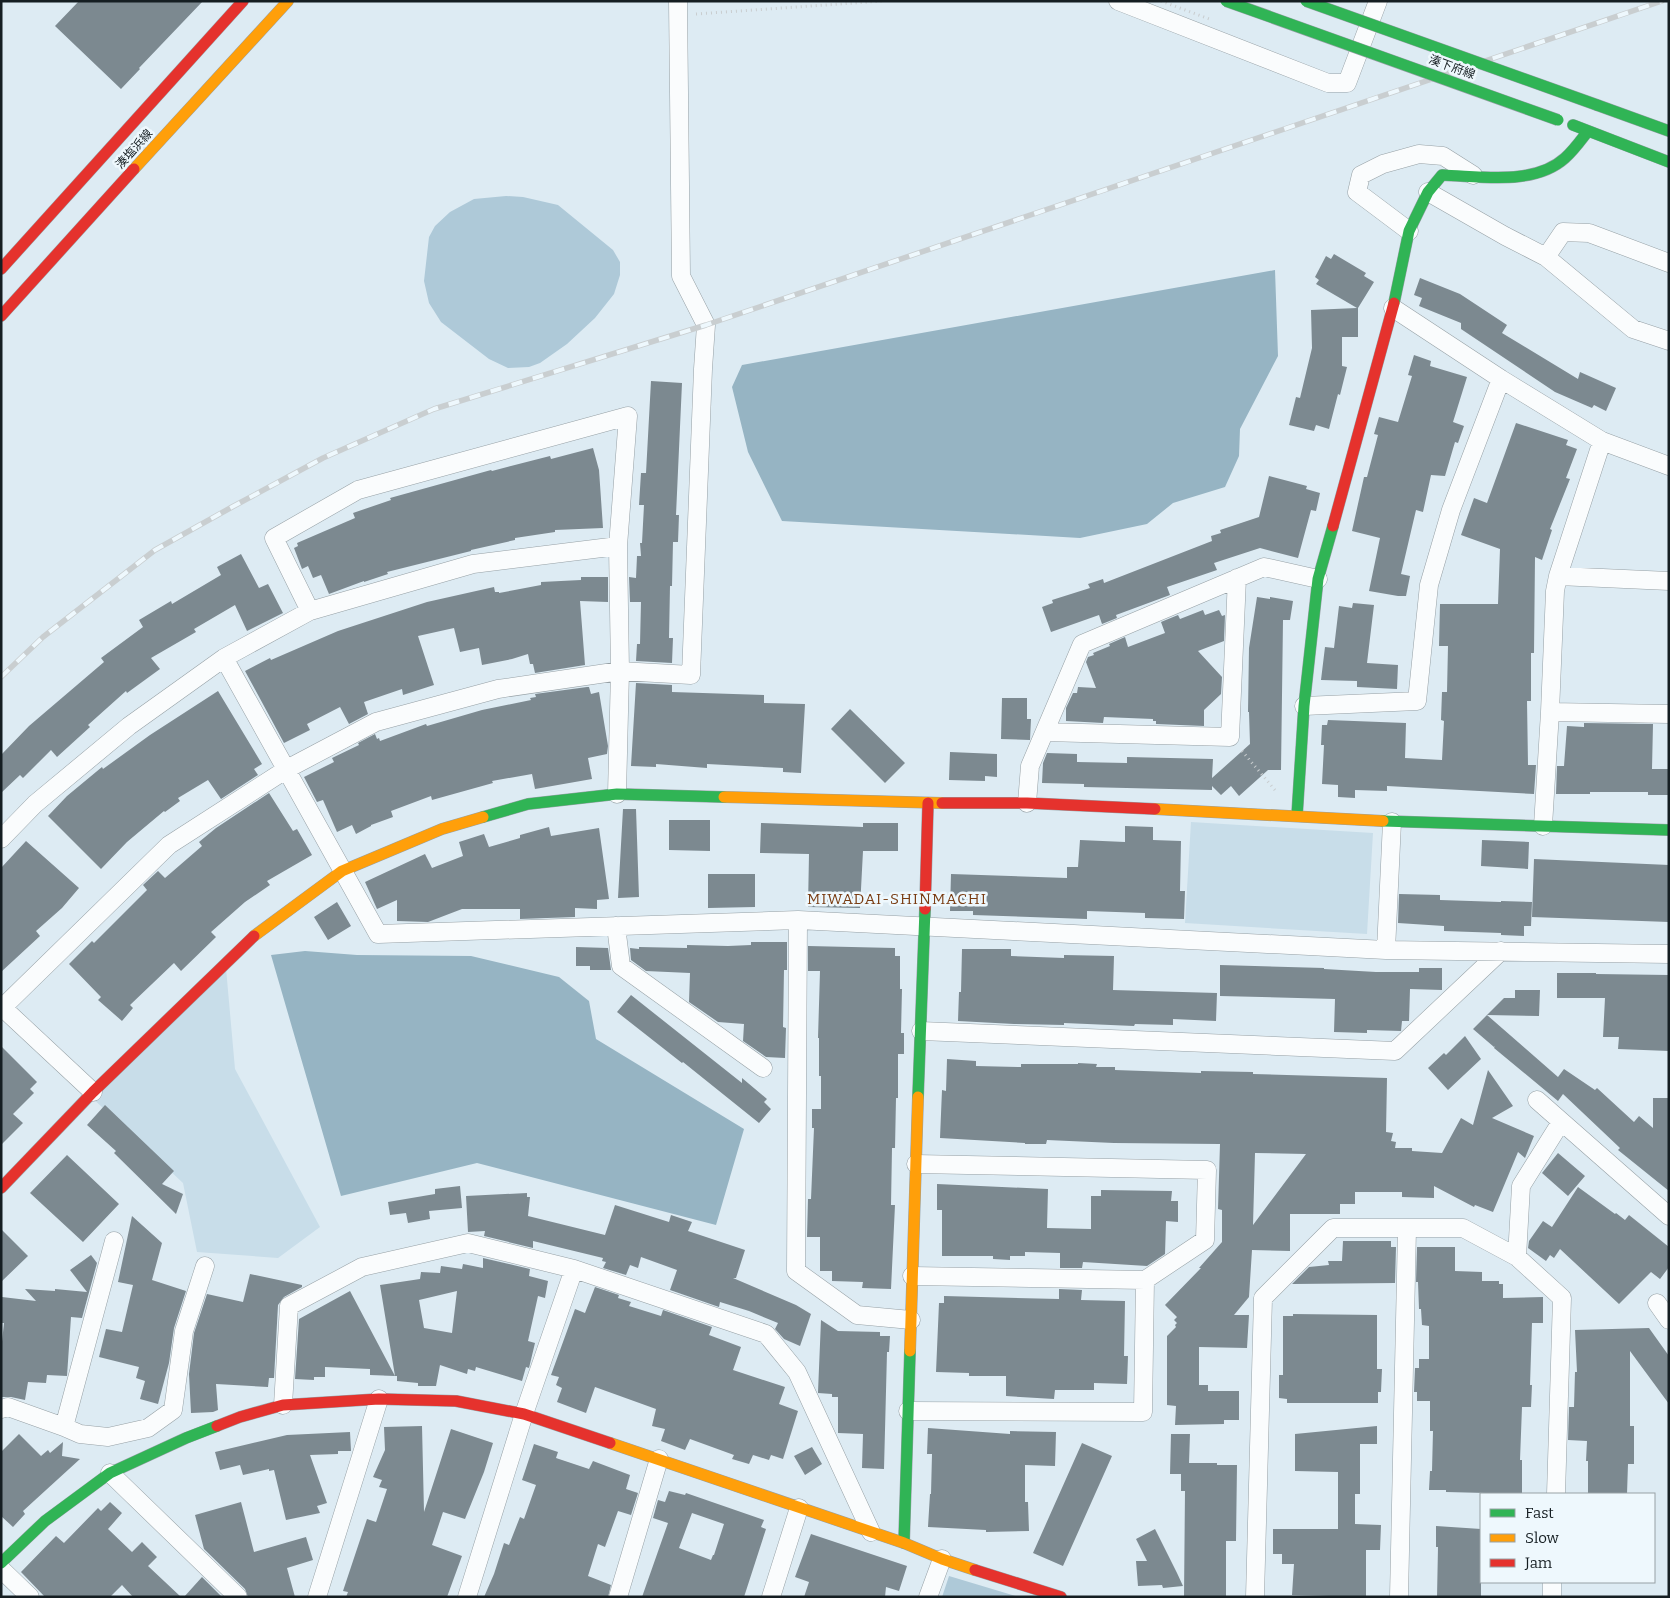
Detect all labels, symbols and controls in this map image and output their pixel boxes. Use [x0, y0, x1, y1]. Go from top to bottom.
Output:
street label: 湊下府線 [1427, 52, 1477, 82]
street label: 湊塩浜線 [113, 126, 155, 172]
district label: MIWADAI-SHINMACHI [807, 890, 987, 908]
legend [1480, 1493, 1655, 1583]
text: Fast [1525, 1504, 1554, 1522]
text: Slow [1525, 1529, 1560, 1547]
text: Jam [1524, 1554, 1553, 1572]

